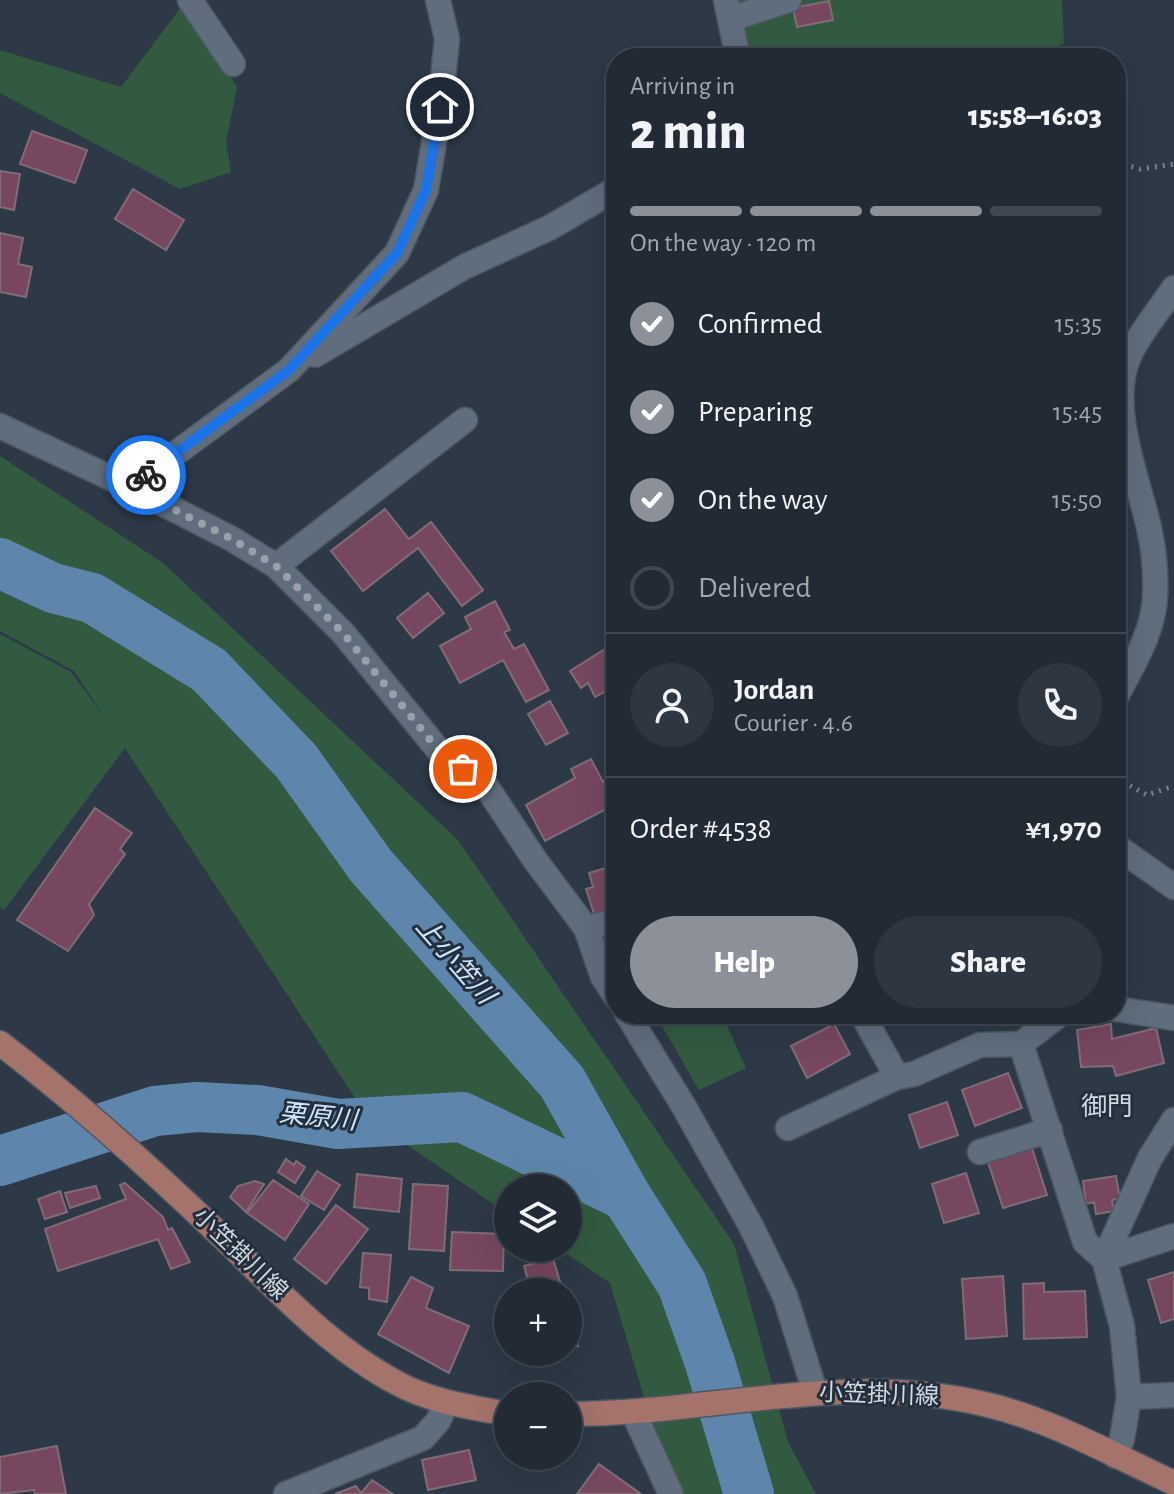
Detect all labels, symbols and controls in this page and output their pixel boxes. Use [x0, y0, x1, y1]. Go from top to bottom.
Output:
pin [406, 73, 474, 141]
text: Arriving in [630, 73, 735, 99]
icon: home [418, 85, 462, 129]
text: 15:58–16:03 [968, 101, 1102, 131]
text: 2 min [630, 106, 746, 158]
text: On the way · 120 m [630, 230, 816, 256]
icon: check [630, 302, 674, 346]
text: Confirmed [698, 309, 822, 339]
text: 15:35 [1055, 311, 1102, 337]
icon: check [630, 390, 674, 434]
text: Preparing [698, 397, 813, 427]
text: 15:45 [1053, 399, 1102, 425]
courier [106, 435, 186, 515]
icon: bike [124, 453, 168, 497]
icon: check [630, 478, 674, 522]
text: On the way [698, 485, 827, 515]
text: 15:50 [1052, 487, 1102, 513]
text: Delivered [698, 573, 811, 603]
button: person [630, 663, 714, 747]
button: phone [1018, 663, 1102, 747]
text: Jordan [734, 675, 814, 705]
text: Courier · 4.6 [734, 710, 853, 736]
pin [429, 735, 497, 803]
icon: bag [441, 747, 485, 791]
text: Order #4538 [630, 814, 772, 844]
text: ¥1,970 [1025, 814, 1102, 844]
water label: 上小笠川 [411, 913, 502, 1011]
button: Help [630, 916, 858, 1008]
button: Share [874, 916, 1102, 1008]
district label: 御門 [1081, 1093, 1133, 1120]
water label: 栗原川 [278, 1100, 361, 1134]
map controls [494, 1174, 582, 1470]
button: layers [494, 1174, 582, 1262]
street label: 小笠掛川線 [189, 1202, 293, 1304]
button: + [494, 1278, 582, 1366]
street label: 小笠掛川線 [819, 1379, 939, 1409]
button: − [494, 1382, 582, 1470]

